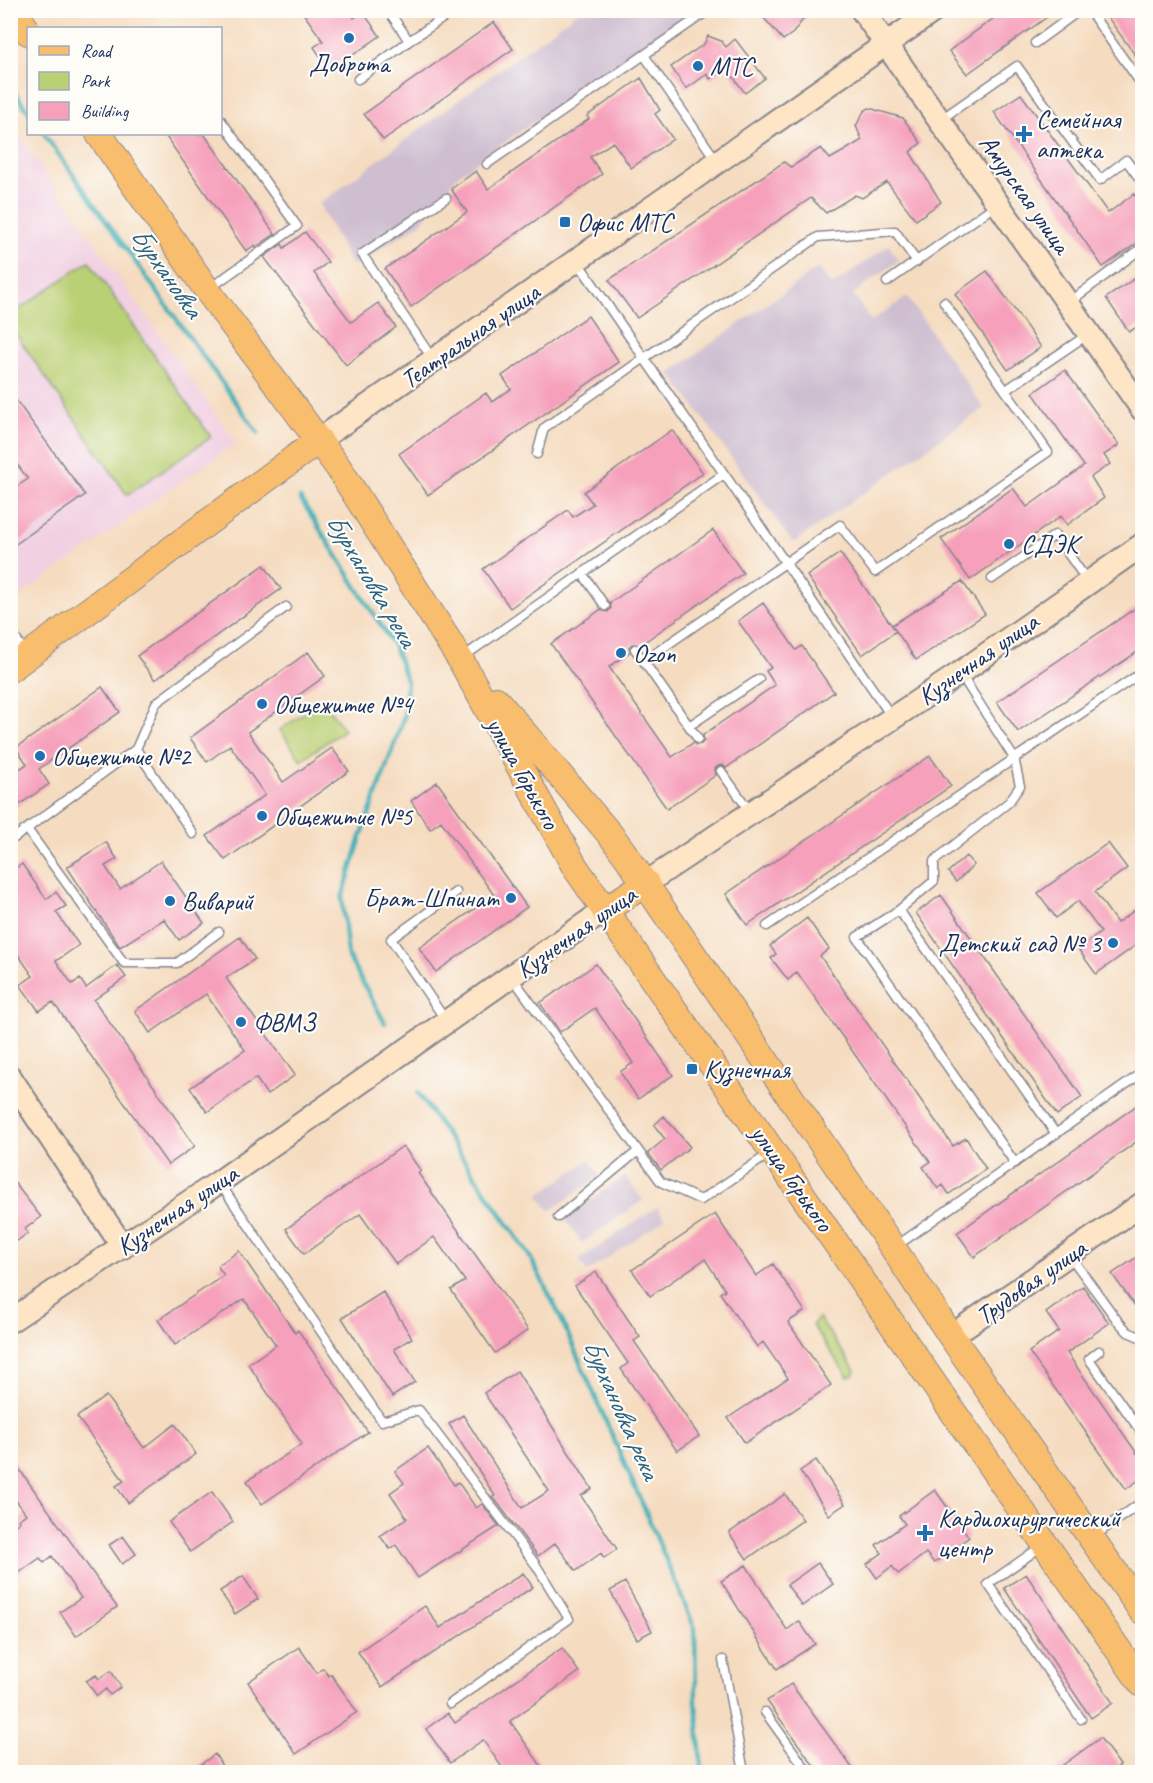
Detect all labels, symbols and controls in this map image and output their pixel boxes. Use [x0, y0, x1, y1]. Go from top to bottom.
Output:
legend [27, 27, 222, 135]
marker: Доброта [342, 31, 356, 45]
text: Road [81, 40, 114, 62]
place label: Доброта [309, 47, 391, 80]
place label: МТС [710, 50, 757, 83]
marker: МТС [691, 59, 705, 73]
text: Park [81, 70, 111, 92]
text: Building [81, 100, 130, 122]
place label: Семейная аптека [1036, 103, 1122, 166]
marker: Семейная аптека [1017, 127, 1031, 141]
street label: Амурская улица [972, 128, 1080, 262]
place label: Офис МТС [577, 206, 676, 239]
marker: Офис МТС [558, 215, 572, 229]
water label: Бурхановка [124, 220, 212, 326]
street label: Театральная улица [394, 275, 547, 396]
water label: Бурхановка река [319, 507, 427, 655]
place label: СДЭК [1021, 528, 1083, 561]
marker: СДЭК [1002, 537, 1016, 551]
street label: Кузнечная улица [911, 604, 1047, 714]
place label: Ozon [633, 637, 676, 670]
marker: Ozon [614, 646, 628, 660]
place label: Общежитие №4 [274, 688, 415, 721]
marker: Общежитие №4 [255, 697, 269, 711]
street label: улица Горького [478, 709, 568, 837]
place label: Общежитие №2 [52, 740, 193, 773]
marker: Общежитие №2 [33, 749, 47, 763]
place label: Общежитие №5 [274, 800, 414, 833]
marker: Общежитие №5 [255, 809, 269, 823]
street label: Кузнечная улица [509, 877, 645, 987]
place label: Брат-Шпинат [364, 882, 500, 915]
place label: Виварий [182, 885, 255, 918]
marker: Брат-Шпинат [504, 891, 518, 905]
marker: Виварий [163, 894, 177, 908]
place label: Детский сад № 3 [939, 927, 1103, 960]
marker: Детский сад № 3 [1106, 936, 1120, 950]
place label: ФВМЗ [253, 1006, 317, 1039]
marker: ФВМЗ [234, 1015, 248, 1029]
place label: Кузнечная [704, 1053, 792, 1087]
marker: Кузнечная [685, 1062, 699, 1076]
street label: улица Горького [742, 1116, 842, 1239]
street label: Кузнечная улица [110, 1156, 246, 1264]
street label: Трудовая улица [969, 1231, 1094, 1332]
water label: Бурхановка река [576, 1334, 669, 1487]
place label: Кардиохирургический центр [938, 1502, 1123, 1565]
marker: Кардиохирургический центр [916, 1524, 934, 1542]

